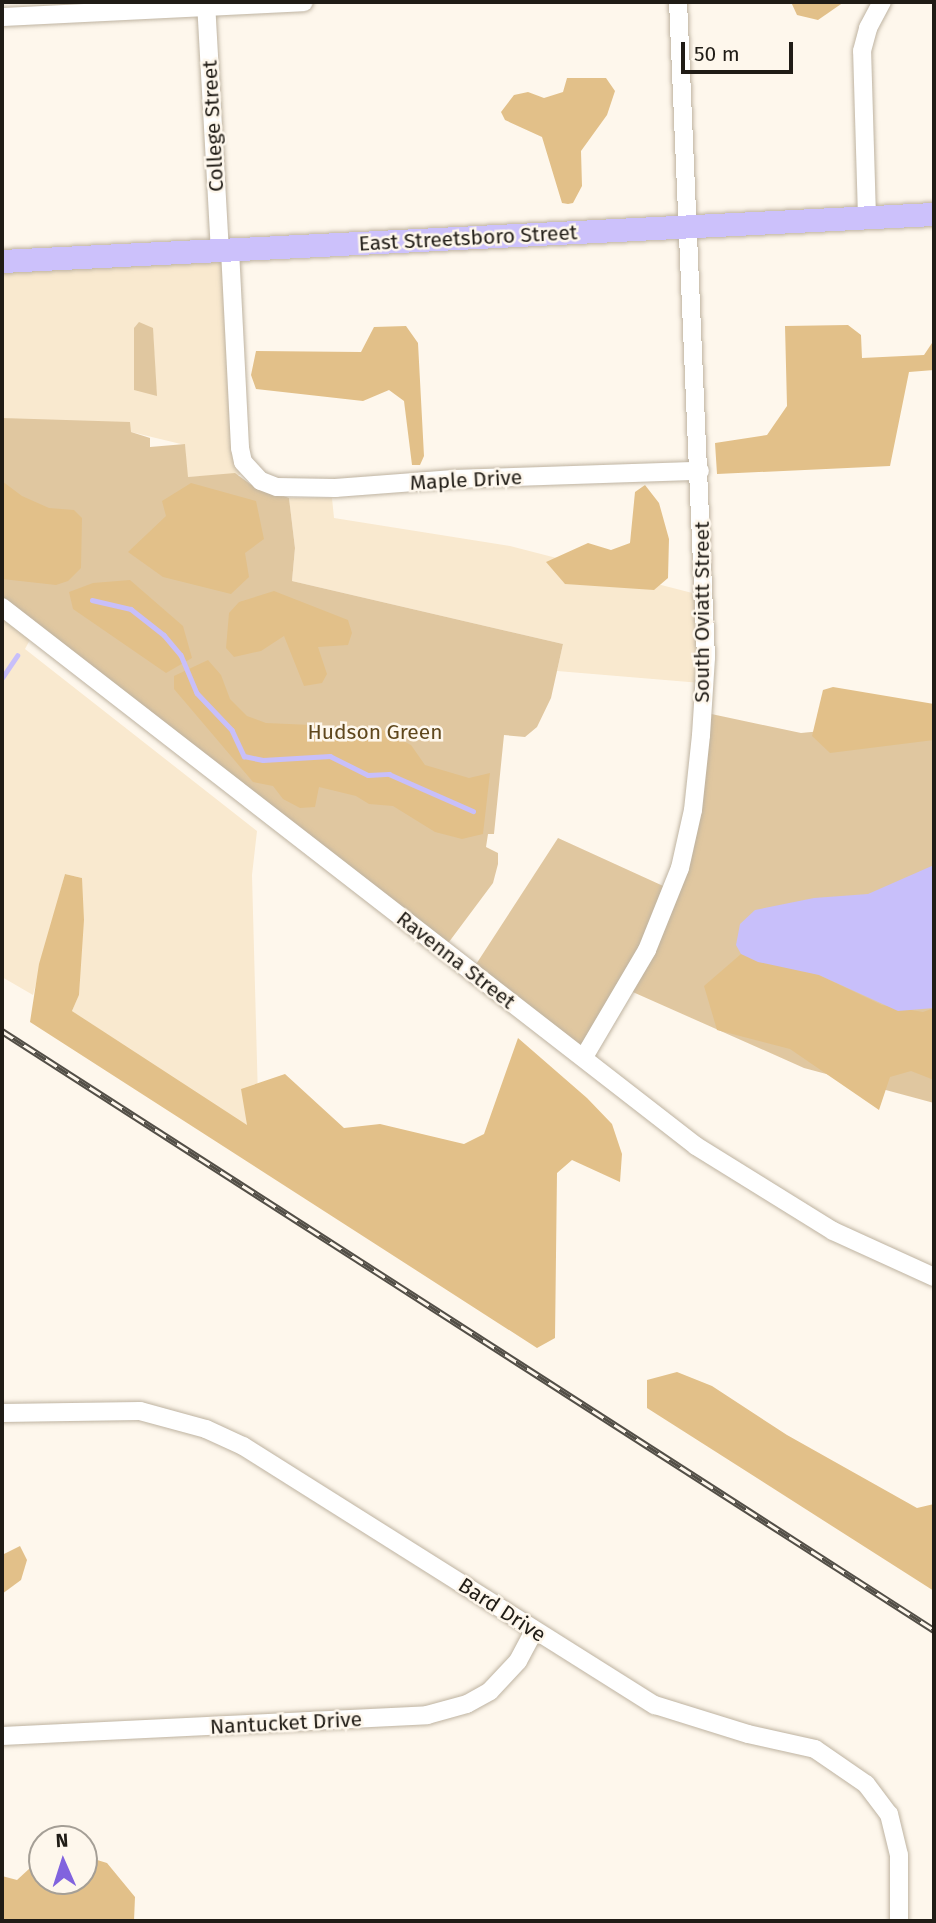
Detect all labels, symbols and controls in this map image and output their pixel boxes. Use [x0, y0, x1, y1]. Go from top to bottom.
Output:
scale bar [684, 28, 796, 72]
text: 50 m [694, 41, 740, 67]
street label: College Street [197, 60, 229, 192]
street label: East Streetsboro Street [358, 220, 578, 256]
street label: Maple Drive [409, 464, 523, 496]
street label: South Oviatt Street [689, 521, 715, 703]
park label: Hudson Green [308, 719, 442, 745]
street label: Ravenna Street [392, 906, 520, 1014]
street label: Bard Drive [454, 1572, 550, 1648]
street label: Nantucket Drive [209, 1706, 363, 1740]
north arrow [28, 1825, 98, 1895]
text: N [55, 1829, 69, 1852]

